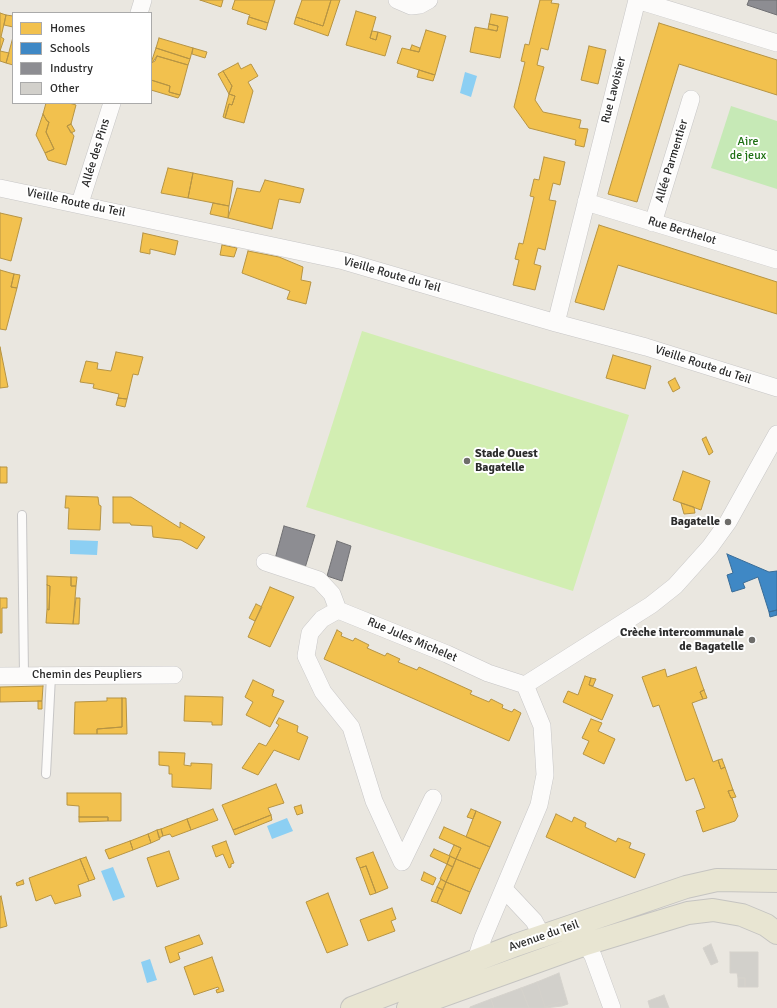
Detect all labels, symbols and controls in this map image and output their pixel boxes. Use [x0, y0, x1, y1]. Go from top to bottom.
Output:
legend [12, 12, 152, 104]
text: Homes [50, 21, 85, 36]
text: Schools [50, 41, 90, 56]
street label: Rue Lavoisier [599, 55, 629, 125]
text: Industry [50, 61, 93, 76]
text: Other [50, 81, 79, 96]
street label: Allée des Pins [79, 117, 113, 189]
street label: Allée Parmentier [653, 118, 691, 204]
park label: Aire de jeux [730, 135, 766, 163]
street label: Vieille Route du Teil [25, 185, 127, 221]
street label: Rue Berthelot [646, 214, 718, 248]
street label: Vieille Route du Teil [342, 254, 442, 296]
street label: Vieille Route du Teil [653, 343, 753, 387]
place label: Stade Ouest Bagatelle [475, 447, 538, 475]
marker: Stade Ouest Bagatelle [462, 456, 472, 466]
place label: Bagatelle [670, 515, 720, 529]
marker: Bagatelle [723, 517, 733, 527]
street label: Rue Jules Michelet [365, 615, 459, 665]
place label: Crèche intercommunale de Bagatelle [620, 626, 744, 654]
marker: Crèche intercommunale de Bagatelle [747, 635, 757, 645]
street label: Chemin des Peupliers [32, 668, 142, 682]
street label: Avenue du Teil [507, 917, 581, 955]

